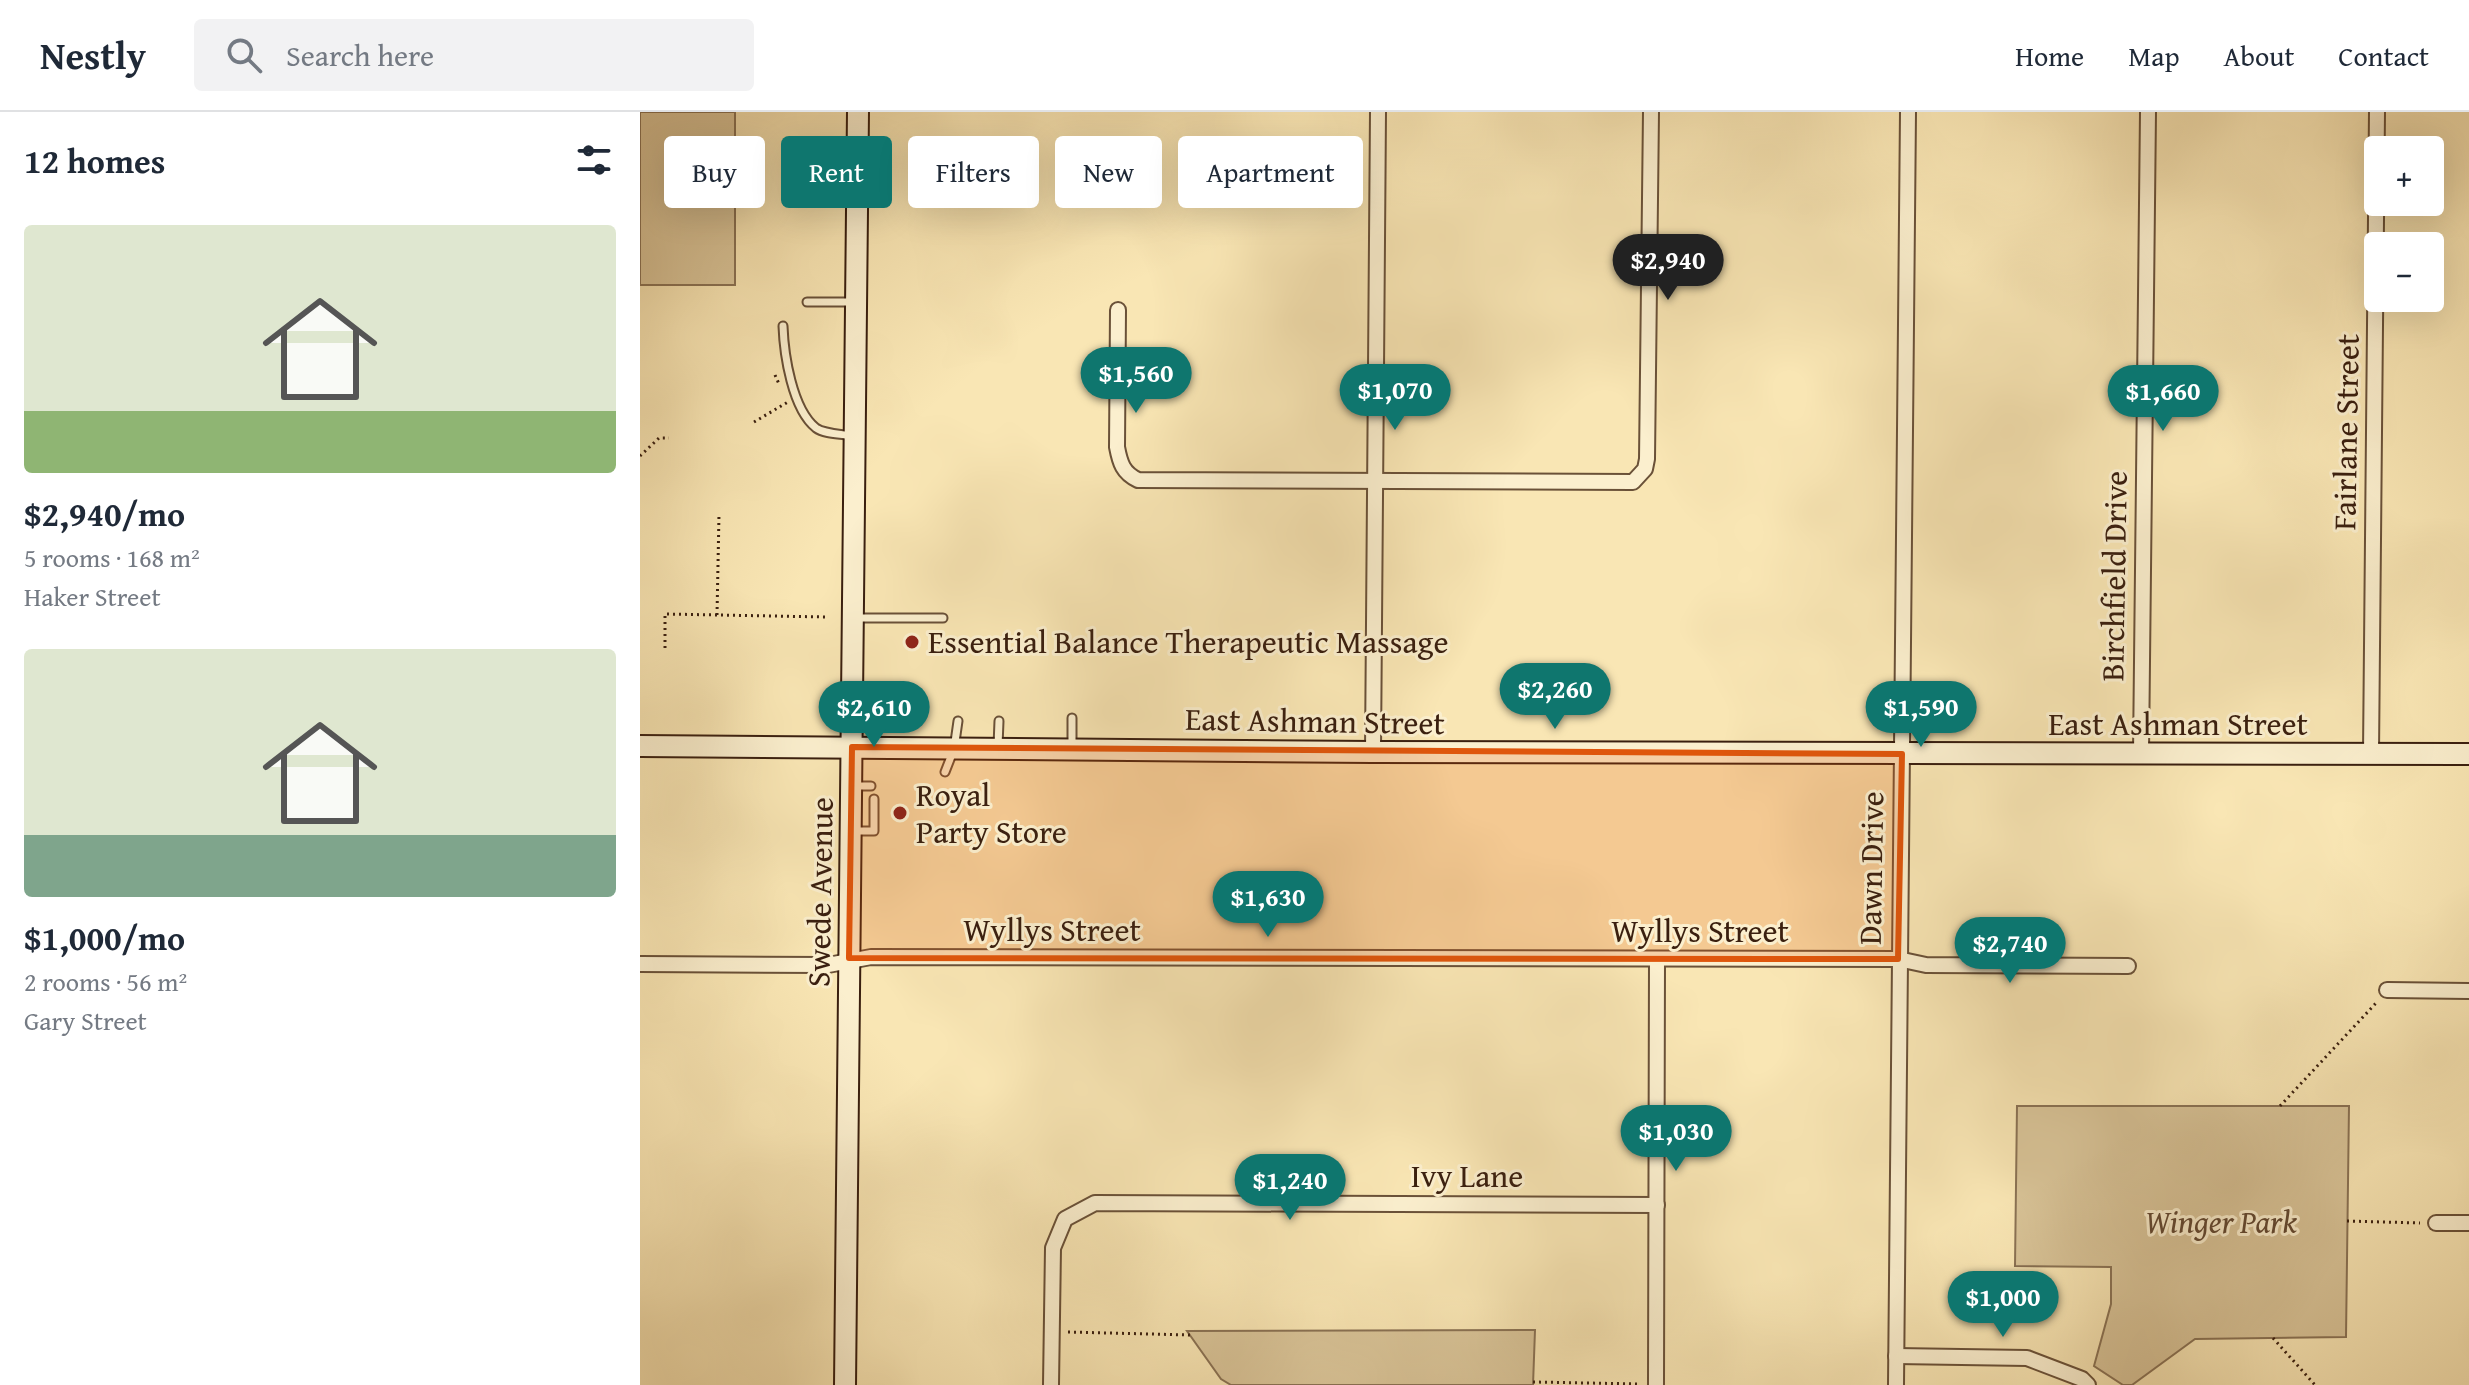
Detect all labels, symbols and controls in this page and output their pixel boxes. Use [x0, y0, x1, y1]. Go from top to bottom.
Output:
search box [194, 19, 754, 91]
text: Nestly [40, 27, 146, 83]
icon: search [222, 33, 266, 77]
text: Search here [286, 33, 434, 77]
text: Home [2015, 35, 2084, 76]
text: Map [2128, 35, 2180, 76]
text: About [2224, 35, 2294, 76]
text: Contact [2338, 35, 2429, 76]
text: 12 homes [24, 136, 165, 185]
chip: Buy [664, 136, 765, 208]
chip: Rent [781, 136, 892, 208]
chip: Filters [908, 136, 1039, 208]
chip: New [1055, 136, 1162, 208]
chip: Apartment [1178, 136, 1363, 208]
map controls [2364, 136, 2444, 312]
button: + [2364, 136, 2444, 216]
icon: filters [572, 138, 616, 182]
button: − [2364, 232, 2444, 312]
pin: $2,940 [1603, 234, 1733, 302]
text: $2,940 [1631, 240, 1705, 279]
icon: home [248, 277, 392, 421]
street label: Fairlane Street [2320, 333, 2371, 531]
pin: $1,560 [1071, 347, 1201, 415]
text: $1,560 [1099, 353, 1173, 392]
pin: $1,070 [1330, 364, 1460, 432]
pin: $1,660 [2098, 365, 2228, 433]
text: $1,070 [1358, 370, 1432, 409]
text: $1,660 [2126, 371, 2200, 410]
street label: Birchfield Drive [2088, 470, 2139, 682]
text: $2,940/mo [24, 489, 185, 538]
text: 5 rooms · 168 m² [24, 538, 200, 577]
text: Haker Street [24, 577, 161, 616]
place label: Essential Balance Therapeutic Massage [928, 618, 1448, 665]
marker: Essential Balance Therapeutic Massage [903, 633, 921, 651]
pin: $2,260 [1490, 663, 1620, 731]
text: $2,260 [1518, 669, 1592, 708]
pin: $2,610 [809, 681, 939, 749]
pin: $1,590 [1856, 681, 1986, 749]
text: $2,610 [837, 687, 911, 726]
text: $1,590 [1884, 687, 1958, 726]
street label: East Ashman Street [1185, 695, 1445, 746]
street label: East Ashman Street [2048, 700, 2308, 747]
icon: home [248, 701, 392, 845]
place label: Royal Party Store [916, 771, 1067, 855]
street label: Dawn Drive [1846, 791, 1895, 945]
street label: Swede Avenue [794, 797, 845, 987]
marker: Royal Party Store [891, 804, 909, 822]
pin: $1,630 [1203, 871, 1333, 939]
text: $1,630 [1231, 877, 1305, 916]
street label: Wyllys Street [963, 906, 1141, 953]
street label: Wyllys Street [1611, 907, 1789, 954]
text: $1,000/mo [24, 913, 185, 962]
pin: $2,740 [1945, 917, 2075, 985]
text: $2,740 [1973, 923, 2047, 962]
text: 2 rooms · 56 m² [24, 962, 187, 1001]
text: Gary Street [24, 1001, 147, 1040]
pin: $1,030 [1611, 1105, 1741, 1173]
text: $1,030 [1639, 1111, 1713, 1150]
street label: Ivy Lane [1411, 1152, 1523, 1199]
pin: $1,240 [1225, 1154, 1355, 1222]
text: $1,240 [1253, 1160, 1327, 1199]
park label: Winger Park [2145, 1198, 2297, 1245]
pin: $1,000 [1938, 1271, 2068, 1339]
text: $1,000 [1966, 1277, 2040, 1316]

